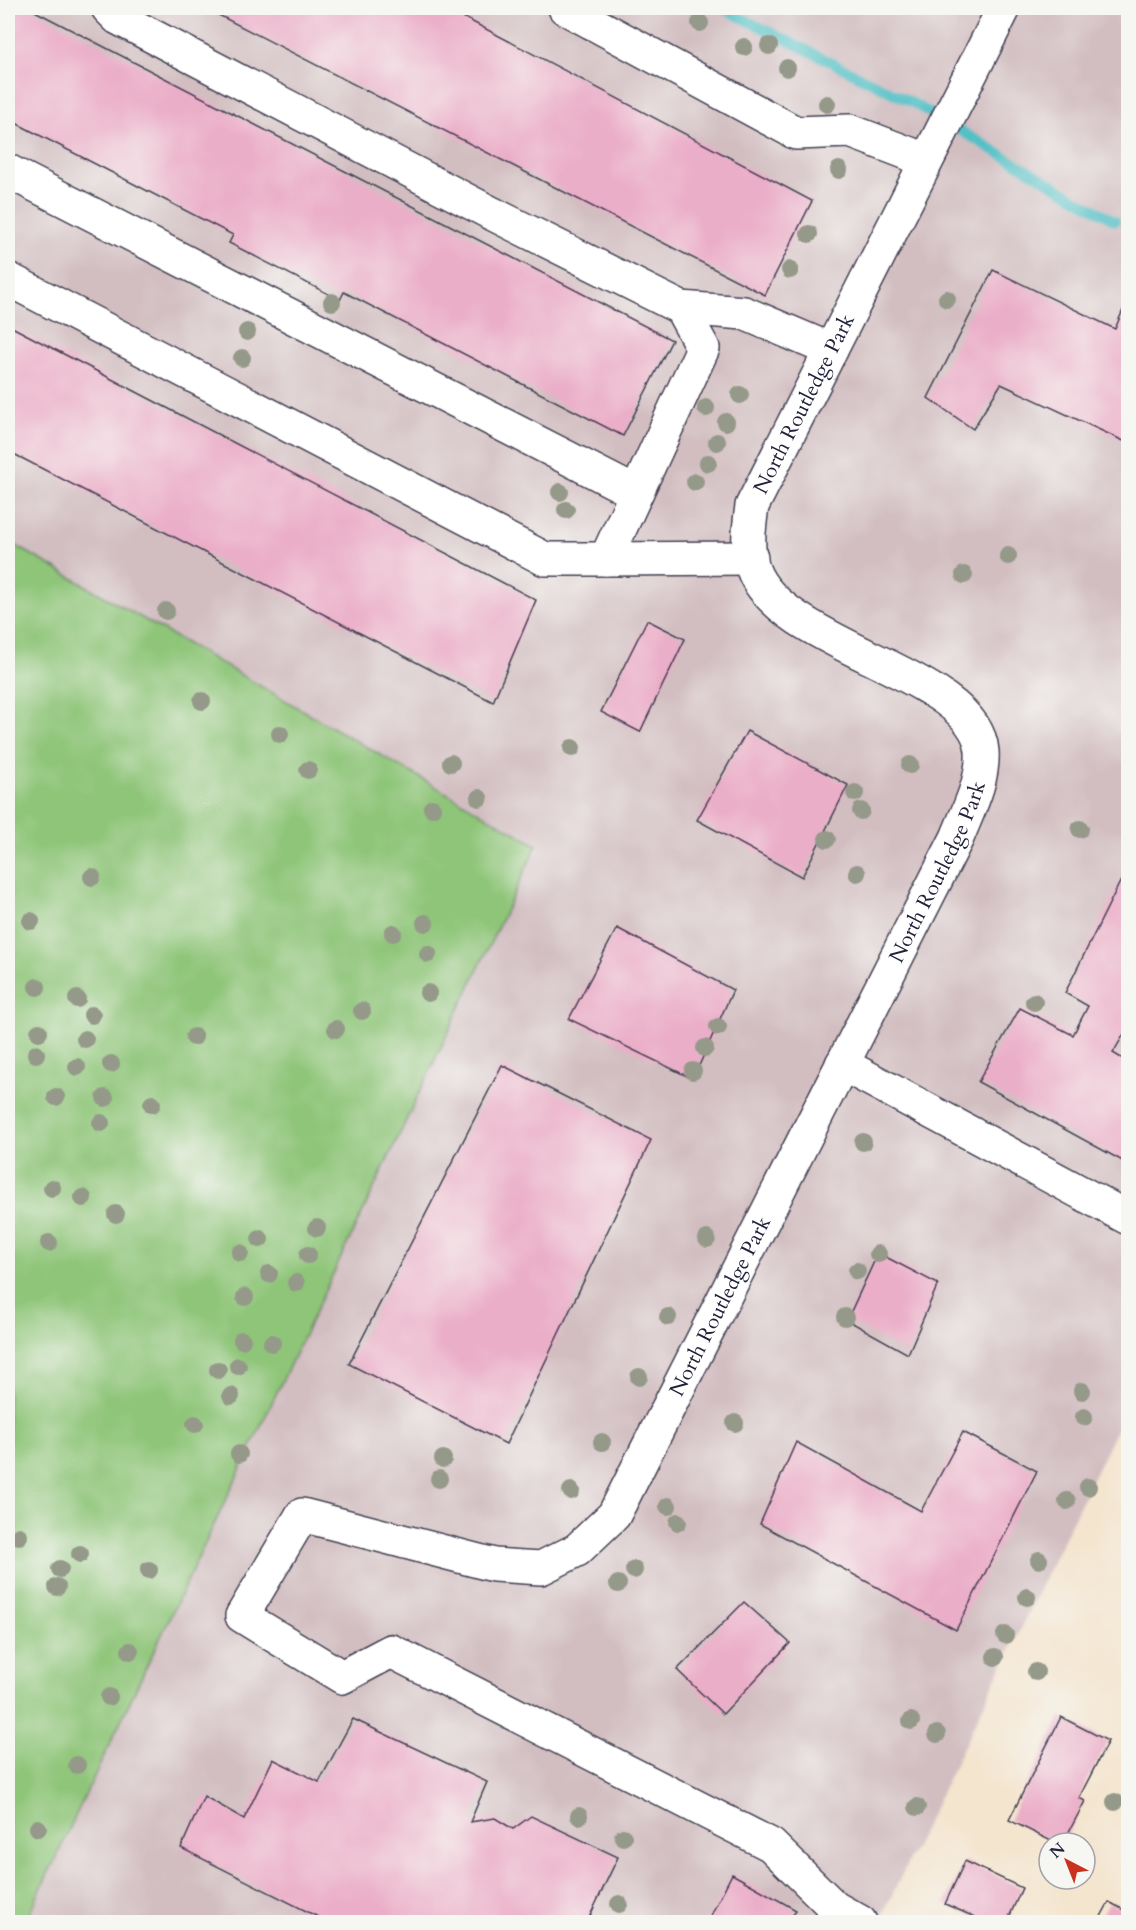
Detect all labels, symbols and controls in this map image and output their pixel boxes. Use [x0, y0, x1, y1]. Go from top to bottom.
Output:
street label: North Routledge Park [746, 308, 862, 499]
street label: North Routledge Park [882, 777, 993, 968]
street label: North Routledge Park [662, 1210, 778, 1401]
north arrow [1037, 1831, 1097, 1891]
text: N [1045, 1838, 1070, 1863]

